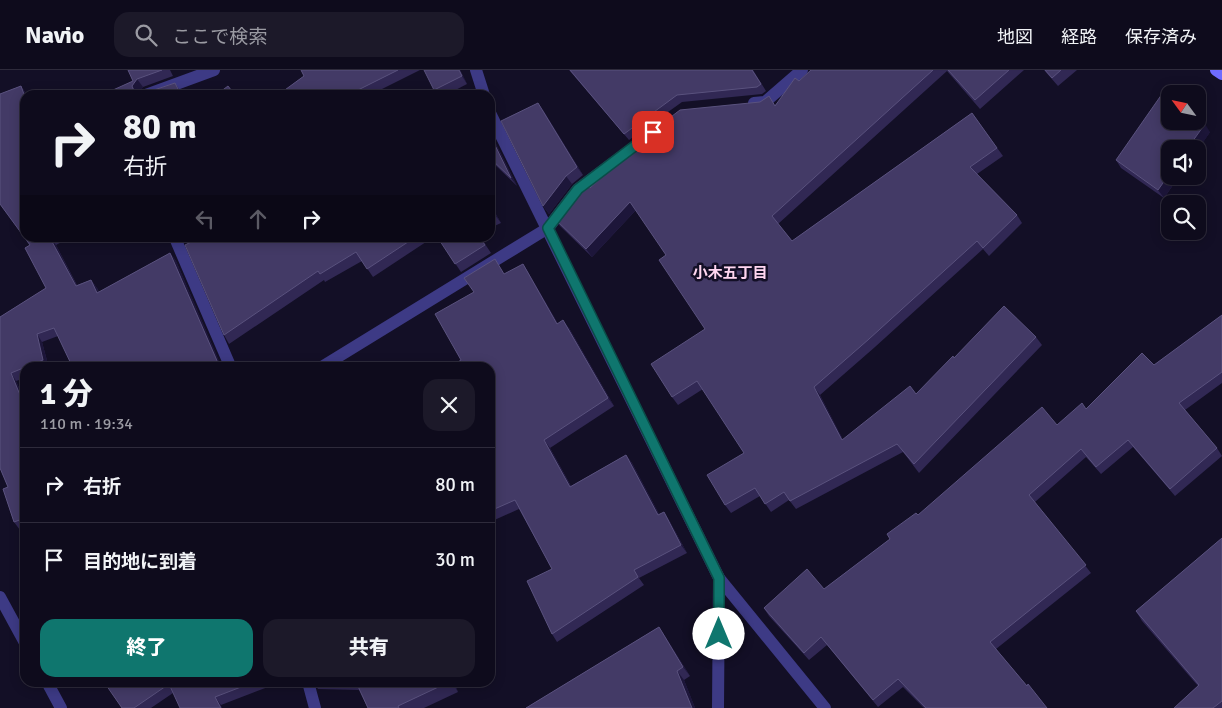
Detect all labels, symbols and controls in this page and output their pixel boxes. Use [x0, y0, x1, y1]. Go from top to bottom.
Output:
search box [114, 12, 464, 57]
text: Navio [25, 20, 84, 50]
icon: search [132, 21, 160, 49]
text: ここで検索 [172, 25, 267, 49]
text: 地図 [997, 26, 1033, 48]
text: 経路 [1061, 26, 1097, 48]
text: 保存済み [1125, 26, 1197, 48]
north arrow [1161, 85, 1206, 130]
map controls [1161, 85, 1206, 240]
text: 80 m [123, 105, 197, 148]
icon: right [40, 110, 105, 175]
pin [632, 111, 674, 153]
icon: arrive [639, 118, 667, 146]
button: sound [1161, 140, 1206, 185]
text: 右折 [123, 153, 167, 180]
button: search [1161, 195, 1206, 240]
icon: left [191, 205, 219, 233]
icon: ahead [244, 205, 272, 233]
icon: right [297, 205, 325, 233]
district label: 小木五丁目 [692, 264, 768, 282]
text: 1 分 [40, 376, 93, 413]
button: close [423, 379, 475, 431]
text: 110 m · 19:34 [40, 414, 133, 434]
icon: right [40, 471, 68, 499]
text: 80 m [435, 473, 475, 497]
text: 右折 [83, 475, 121, 499]
icon: arrive [40, 546, 68, 574]
text: 30 m [435, 548, 475, 572]
text: 目的地に到着 [83, 550, 197, 574]
position arrow [692, 607, 744, 659]
button: 終了 [40, 619, 253, 677]
button: 共有 [263, 619, 475, 677]

